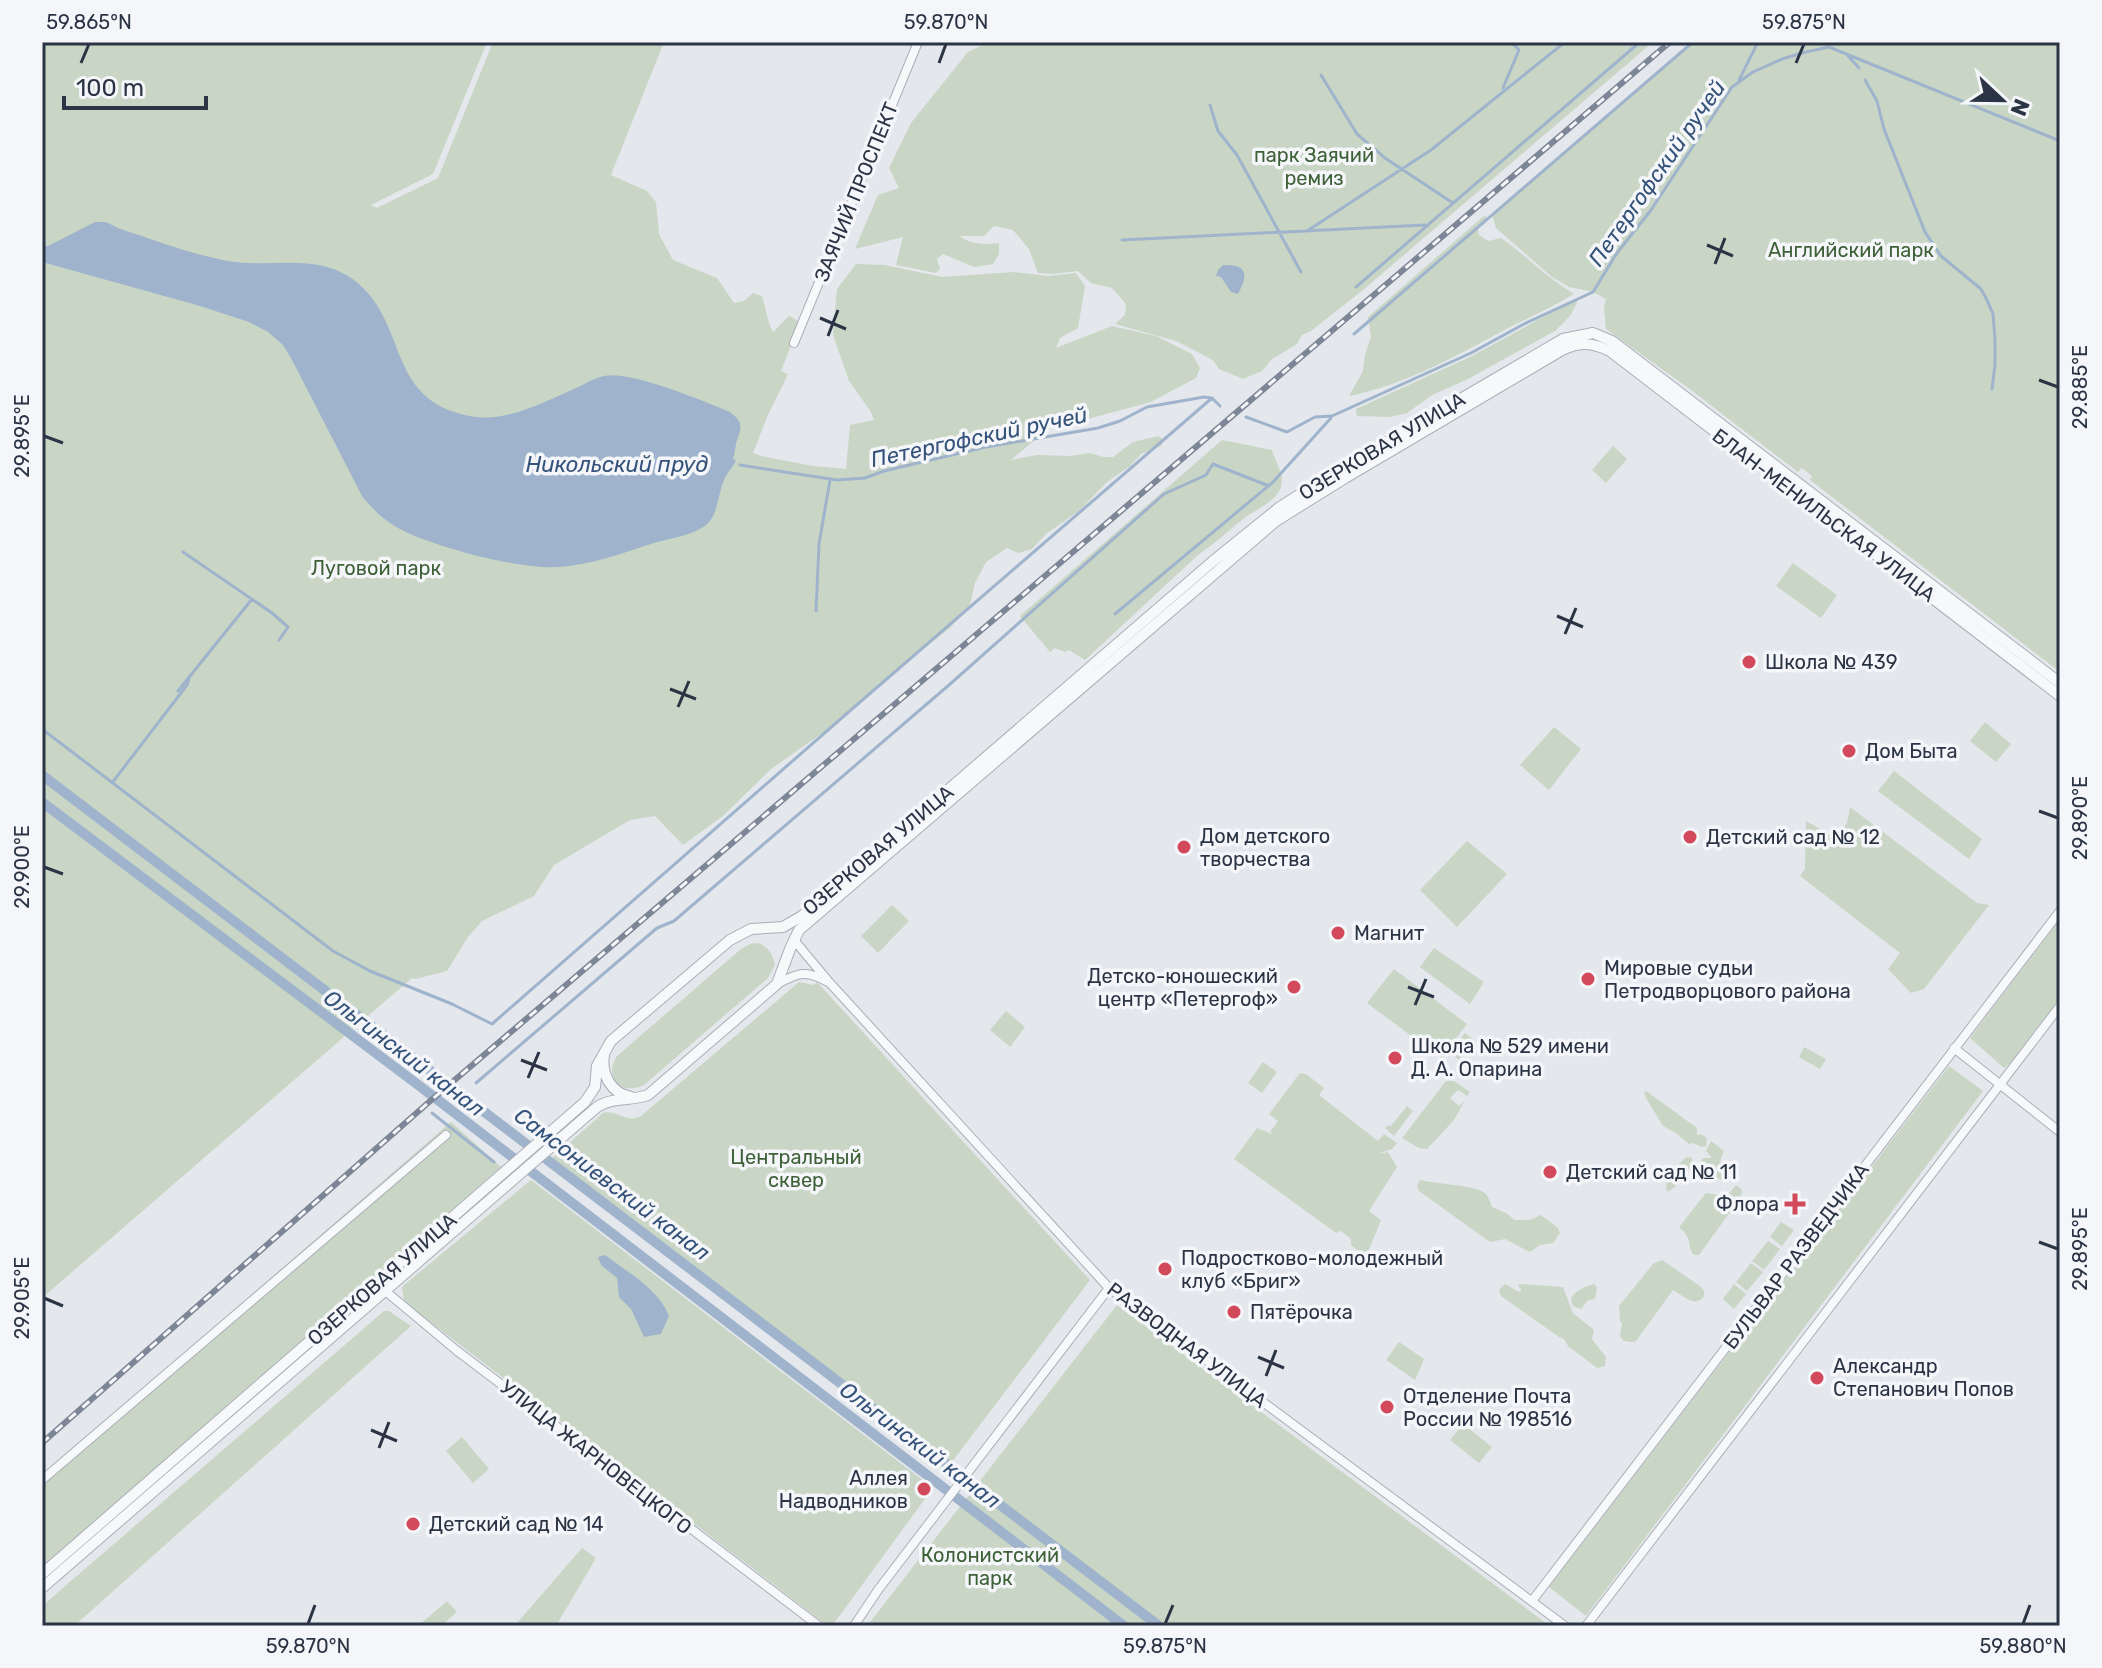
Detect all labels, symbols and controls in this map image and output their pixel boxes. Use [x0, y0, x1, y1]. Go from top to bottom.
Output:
text: 59.865°N [46, 10, 132, 34]
text: 59.870°N [904, 10, 988, 34]
text: 59.875°N [1762, 10, 1846, 34]
scale bar [64, 60, 206, 110]
north arrow [1962, 60, 2042, 140]
text: 100 m [76, 74, 144, 102]
water label: Петергофский ручей [1583, 75, 1731, 271]
text: N [2005, 95, 2036, 120]
street label: ЗАЯЧИЙ ПРОСПЕКТ [809, 98, 903, 285]
park label: парк Заячий ремиз [1254, 143, 1374, 190]
park label: Английский парк [1768, 238, 1934, 262]
text: 29.885°E [2068, 345, 2092, 429]
street label: ОЗЕРКОВАЯ УЛИЦА [1295, 387, 1469, 505]
text: 29.895°E [10, 394, 34, 478]
water label: Петергофский ручей [868, 401, 1090, 473]
street label: БЛАН-МЕНИЛЬСКАЯ УЛИЦА [1708, 423, 1940, 607]
water label: Никольский пруд [526, 451, 708, 478]
park label: Луговой парк [311, 556, 441, 580]
place label: Школа № 439 [1765, 650, 1898, 674]
marker: Школа № 439 [1740, 653, 1758, 671]
place label: Дом Быта [1865, 739, 1957, 763]
marker: Дом Быта [1840, 742, 1858, 760]
text: 29.890°E [2068, 776, 2092, 860]
street label: ОЗЕРКОВАЯ УЛИЦА [798, 780, 958, 920]
place label: Дом детского творчества [1200, 824, 1330, 871]
text: 29.900°E [10, 825, 34, 909]
place label: Детский сад № 12 [1706, 825, 1880, 849]
marker: Детский сад № 12 [1681, 828, 1699, 846]
marker: Дом детского творчества [1175, 838, 1193, 856]
place label: Магнит [1354, 921, 1424, 945]
marker: Магнит [1329, 924, 1347, 942]
place label: Мировые судьи Петродворцового района [1604, 956, 1851, 1003]
place label: Детско-юношеский центр «Петергоф» [1087, 964, 1278, 1011]
marker: Мировые судьи Петродворцового района [1579, 970, 1597, 988]
marker: Детско-юношеский центр «Петергоф» [1285, 978, 1303, 996]
water label: Ольгинский канал [318, 984, 490, 1122]
place label: Школа № 529 имени Д. А. Опарина [1411, 1034, 1609, 1081]
marker: Школа № 529 имени Д. А. Опарина [1386, 1049, 1404, 1067]
water label: Самсониевский канал [509, 1102, 715, 1266]
park label: Центральный сквер [730, 1145, 862, 1192]
street label: БУЛЬВАР РАЗВЕДЧИКА [1718, 1158, 1874, 1354]
place label: Детский сад № 11 [1566, 1160, 1737, 1184]
marker: Детский сад № 11 [1541, 1163, 1559, 1181]
place label: Флора [1716, 1192, 1779, 1216]
marker: Флора [1786, 1195, 1804, 1213]
text: 29.895°E [2068, 1207, 2092, 1291]
street label: ОЗЕРКОВАЯ УЛИЦА [303, 1208, 461, 1350]
place label: Подростково-молодежный клуб «Бриг» [1181, 1246, 1443, 1293]
text: 29.905°E [10, 1257, 34, 1339]
marker: Подростково-молодежный клуб «Бриг» [1156, 1260, 1174, 1278]
street label: РАЗВОДНАЯ УЛИЦА [1102, 1277, 1272, 1413]
place label: Пятёрочка [1250, 1300, 1353, 1324]
marker: Пятёрочка [1225, 1303, 1243, 1321]
place label: Александр Степанович Попов [1833, 1354, 2014, 1401]
marker: Александр Степанович Попов [1808, 1369, 1826, 1387]
street label: УЛИЦА ЖАРНОВЕЦКОГО [495, 1375, 697, 1539]
water label: Ольгинский канал [834, 1376, 1006, 1514]
place label: Отделение Почта России № 198516 [1403, 1384, 1572, 1431]
marker: Отделение Почта России № 198516 [1378, 1398, 1396, 1416]
place label: Аллея Надводников [779, 1466, 908, 1513]
marker: Аллея Надводников [915, 1480, 933, 1498]
place label: Детский сад № 14 [429, 1512, 604, 1536]
marker: Детский сад № 14 [404, 1515, 422, 1533]
park label: Колонистский парк [921, 1543, 1059, 1590]
text: 59.870°N [266, 1634, 350, 1658]
text: 59.875°N [1123, 1634, 1207, 1658]
text: 59.880°N [1979, 1634, 2067, 1658]

